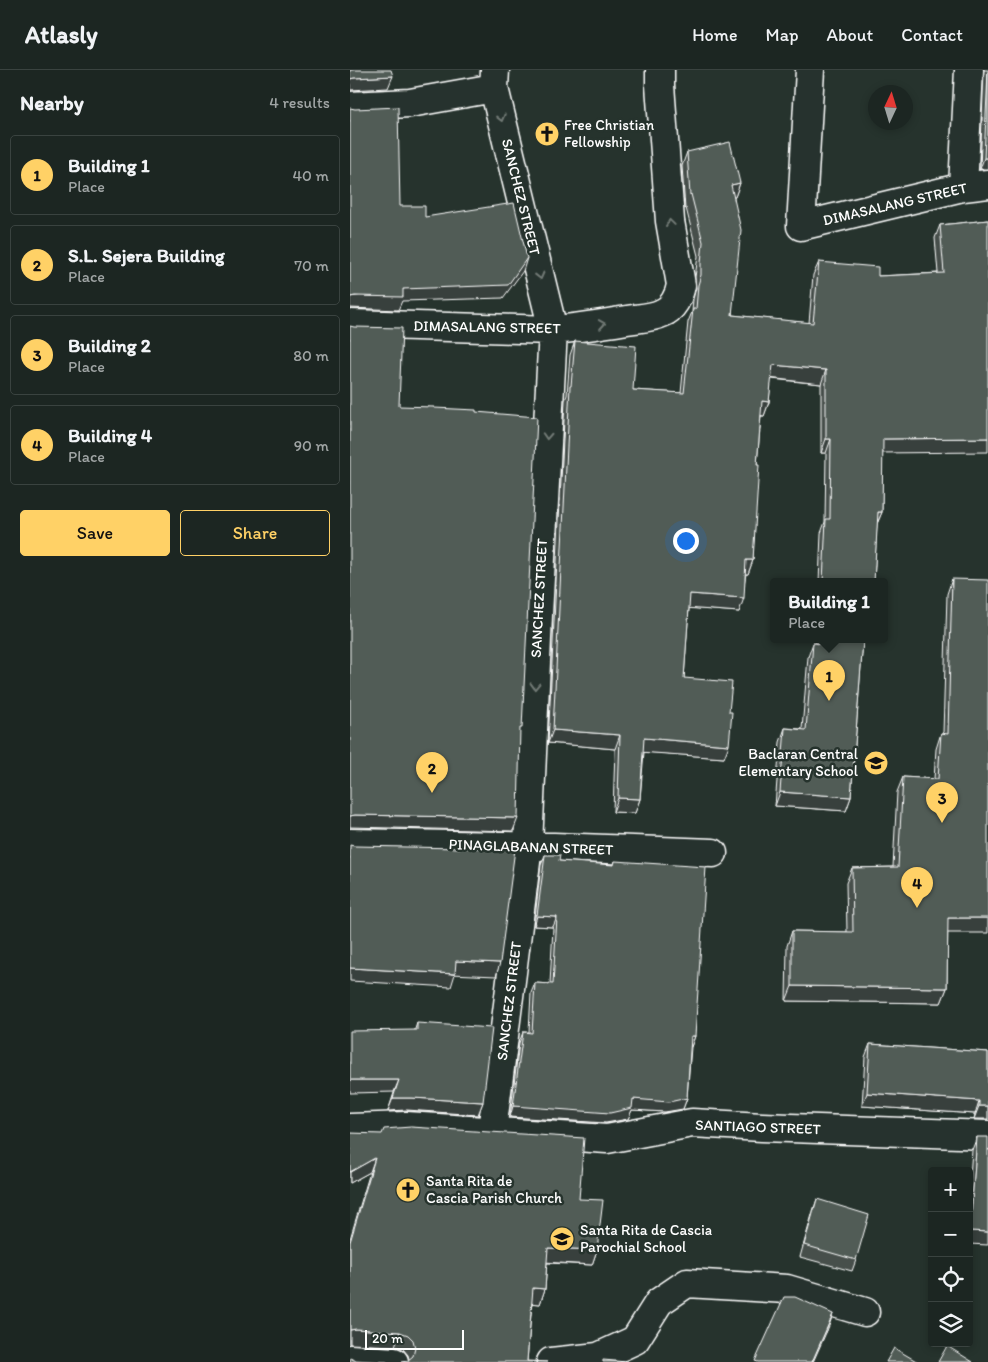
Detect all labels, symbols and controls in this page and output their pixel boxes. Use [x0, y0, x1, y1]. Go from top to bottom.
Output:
text: Atlasly [25, 20, 98, 49]
text: Home [692, 24, 738, 46]
text: Map [766, 24, 799, 46]
text: About [827, 24, 873, 46]
text: Contact [901, 24, 963, 46]
north arrow [868, 85, 913, 130]
text: Nearby [20, 90, 84, 115]
text: 4 results [269, 93, 330, 112]
one-way arrow [495, 113, 506, 122]
place label: Free Christian Fellowship [564, 116, 655, 151]
church icon: Free Christian Fellowship [534, 121, 560, 147]
street label: SANCHEZ STREET [498, 137, 544, 258]
text: Building 1 [68, 154, 150, 177]
text: 1 [33, 166, 41, 185]
text: 40 m [292, 166, 329, 185]
text: Place [68, 177, 105, 196]
street label: DIMASALANG STREET [821, 179, 969, 229]
one-way arrow [665, 218, 676, 226]
text: S.L. Sejera Building [68, 244, 225, 267]
text: 2 [33, 256, 41, 275]
text: 70 m [294, 256, 329, 275]
text: Place [68, 267, 105, 286]
one-way arrow [534, 271, 545, 280]
street label: DIMASALANG STREET [413, 317, 561, 337]
one-way arrow [598, 319, 606, 330]
text: Building 2 [68, 334, 151, 357]
text: 3 [33, 346, 41, 365]
text: 80 m [293, 346, 329, 365]
text: Place [68, 357, 105, 376]
text: Building 4 [68, 424, 152, 447]
one-way arrow [542, 433, 553, 441]
text: 4 [32, 436, 42, 455]
text: 90 m [294, 436, 329, 455]
text: Place [68, 447, 105, 466]
button: Save [20, 510, 170, 556]
button: Share [180, 510, 330, 556]
your location [673, 528, 699, 554]
street label: SANCHEZ STREET [527, 537, 551, 658]
popup [770, 578, 888, 643]
text: Building 1 [788, 590, 870, 613]
text: Place [788, 613, 825, 632]
pin: 1 [813, 660, 845, 701]
one-way arrow [530, 682, 540, 690]
place label: Baclaran Central Elementary School [738, 745, 859, 780]
school or university icon: Baclaran Central Elementary School [863, 750, 889, 776]
pin: 2 [416, 752, 448, 793]
pin: 3 [926, 782, 958, 823]
street label: PINAGLABANAN STREET [448, 835, 614, 859]
pin: 4 [901, 867, 933, 908]
street label: SANCHEZ STREET [493, 940, 525, 1061]
street label: SANTIAGO STREET [695, 1116, 822, 1138]
map controls [928, 1167, 973, 1347]
button: + [928, 1167, 973, 1212]
place label: Santa Rita de Cascia Parish Church [426, 1172, 562, 1207]
church icon: Santa Rita de Cascia Parish Church [395, 1177, 421, 1203]
button: − [928, 1212, 973, 1257]
place label: Santa Rita de Cascia Parochial School [580, 1221, 713, 1256]
school or university icon: Santa Rita de Cascia Parochial School [549, 1226, 575, 1252]
button: locate [928, 1257, 973, 1302]
button: layers [928, 1302, 973, 1347]
scale bar [365, 1327, 464, 1350]
text: 20 m [372, 1330, 403, 1347]

